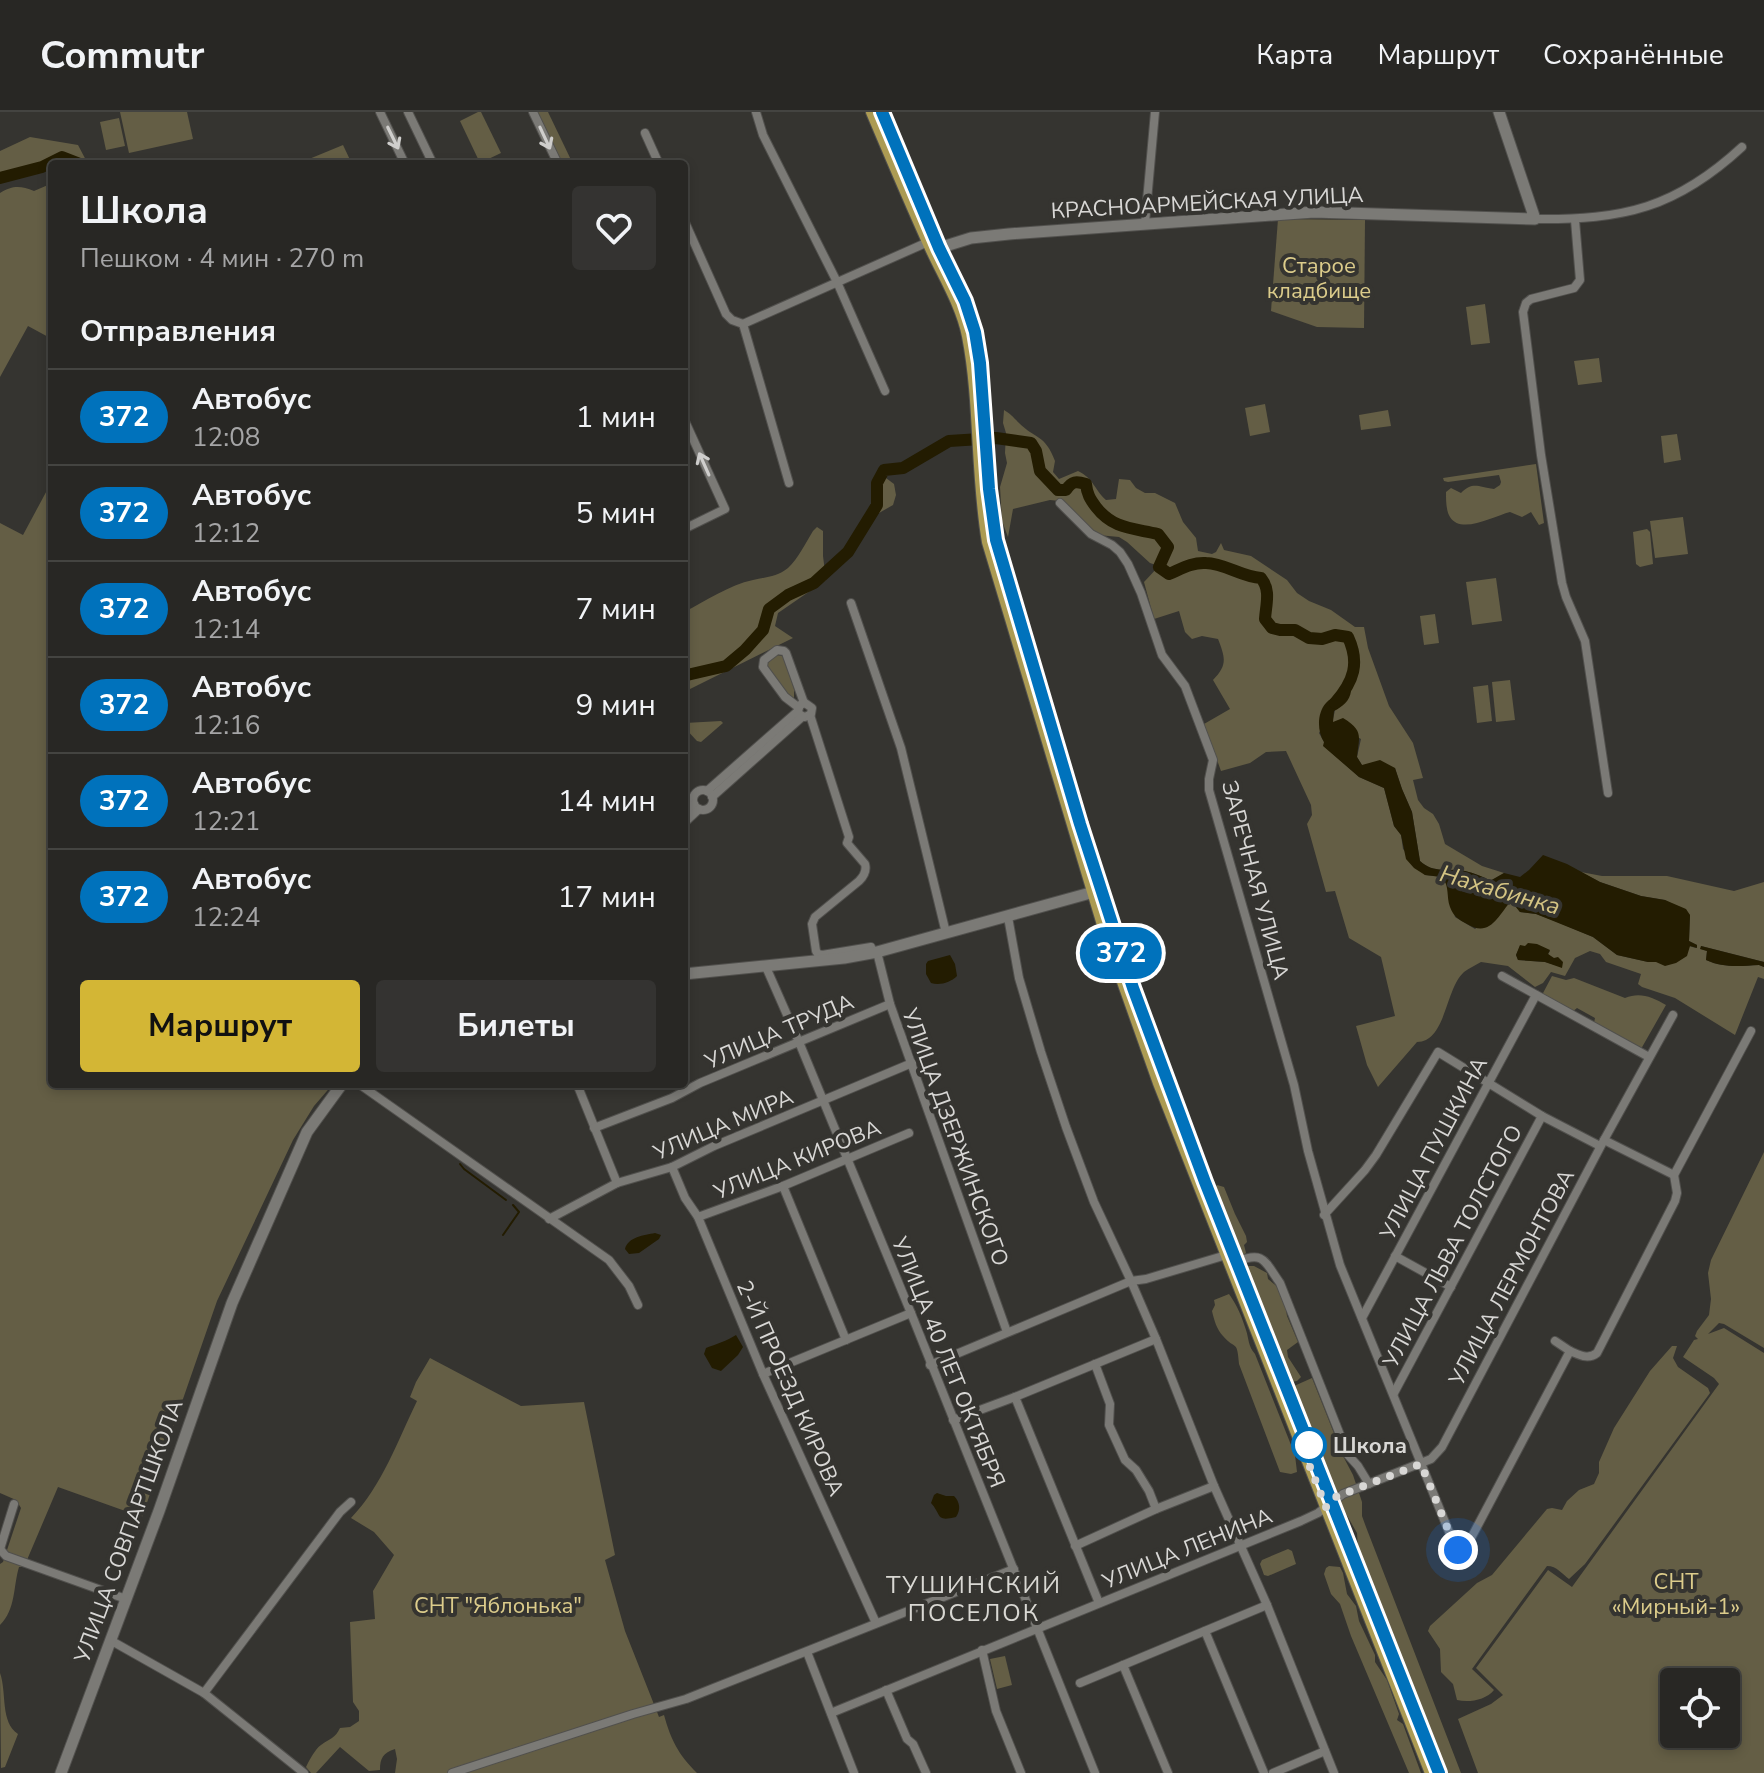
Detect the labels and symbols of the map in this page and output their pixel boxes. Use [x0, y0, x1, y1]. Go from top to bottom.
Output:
one-way arrow [386, 126, 401, 150]
one-way arrow [538, 126, 553, 150]
street label: КРАСНОАРМЕЙСКАЯ УЛИЦА [1050, 180, 1364, 226]
park label: Старое кладбище [1267, 251, 1371, 306]
one-way arrow [696, 452, 711, 477]
street label: ЗАРЕЧНАЯ УЛИЦА [1214, 777, 1296, 983]
water label: Нахабинка [1436, 858, 1564, 922]
line badge: 372 [1075, 927, 1167, 979]
street label: УЛИЦА ТРУДА [699, 987, 858, 1077]
street label: УЛИЦА ДЗЕРЖИНСКОГО [894, 1003, 1016, 1270]
street label: УЛИЦА ПУШКИНА [1373, 1052, 1495, 1246]
street label: УЛИЦА МИРА [648, 1082, 798, 1168]
street label: УЛИЦА КИРОВА [709, 1113, 885, 1207]
street label: УЛИЦА ЛЬВА ТОЛСТОГО [1376, 1120, 1530, 1374]
street label: УЛИЦА ЛЕРМОНТОВА [1442, 1164, 1582, 1392]
street label: УЛИЦА 40 ЛЕТ ОКТЯБРЯ [884, 1232, 1012, 1492]
street label: 2-Й ПРОЕЗД КИРОВА [729, 1276, 851, 1501]
street label: УЛИЦА СОВПАРТШКОЛА [67, 1396, 191, 1668]
marker: Школа [1292, 1428, 1326, 1462]
place label: Школа [1333, 1431, 1407, 1461]
street label: УЛИЦА ЛЕНИНА [1097, 1501, 1277, 1597]
your location [1438, 1530, 1478, 1570]
park label: СНТ «Мирный-1» [1612, 1567, 1740, 1622]
district label: ТУШИНСКИЙ ПОСЕЛОК [886, 1569, 1062, 1629]
park label: СНТ "Яблонька" [414, 1591, 582, 1621]

